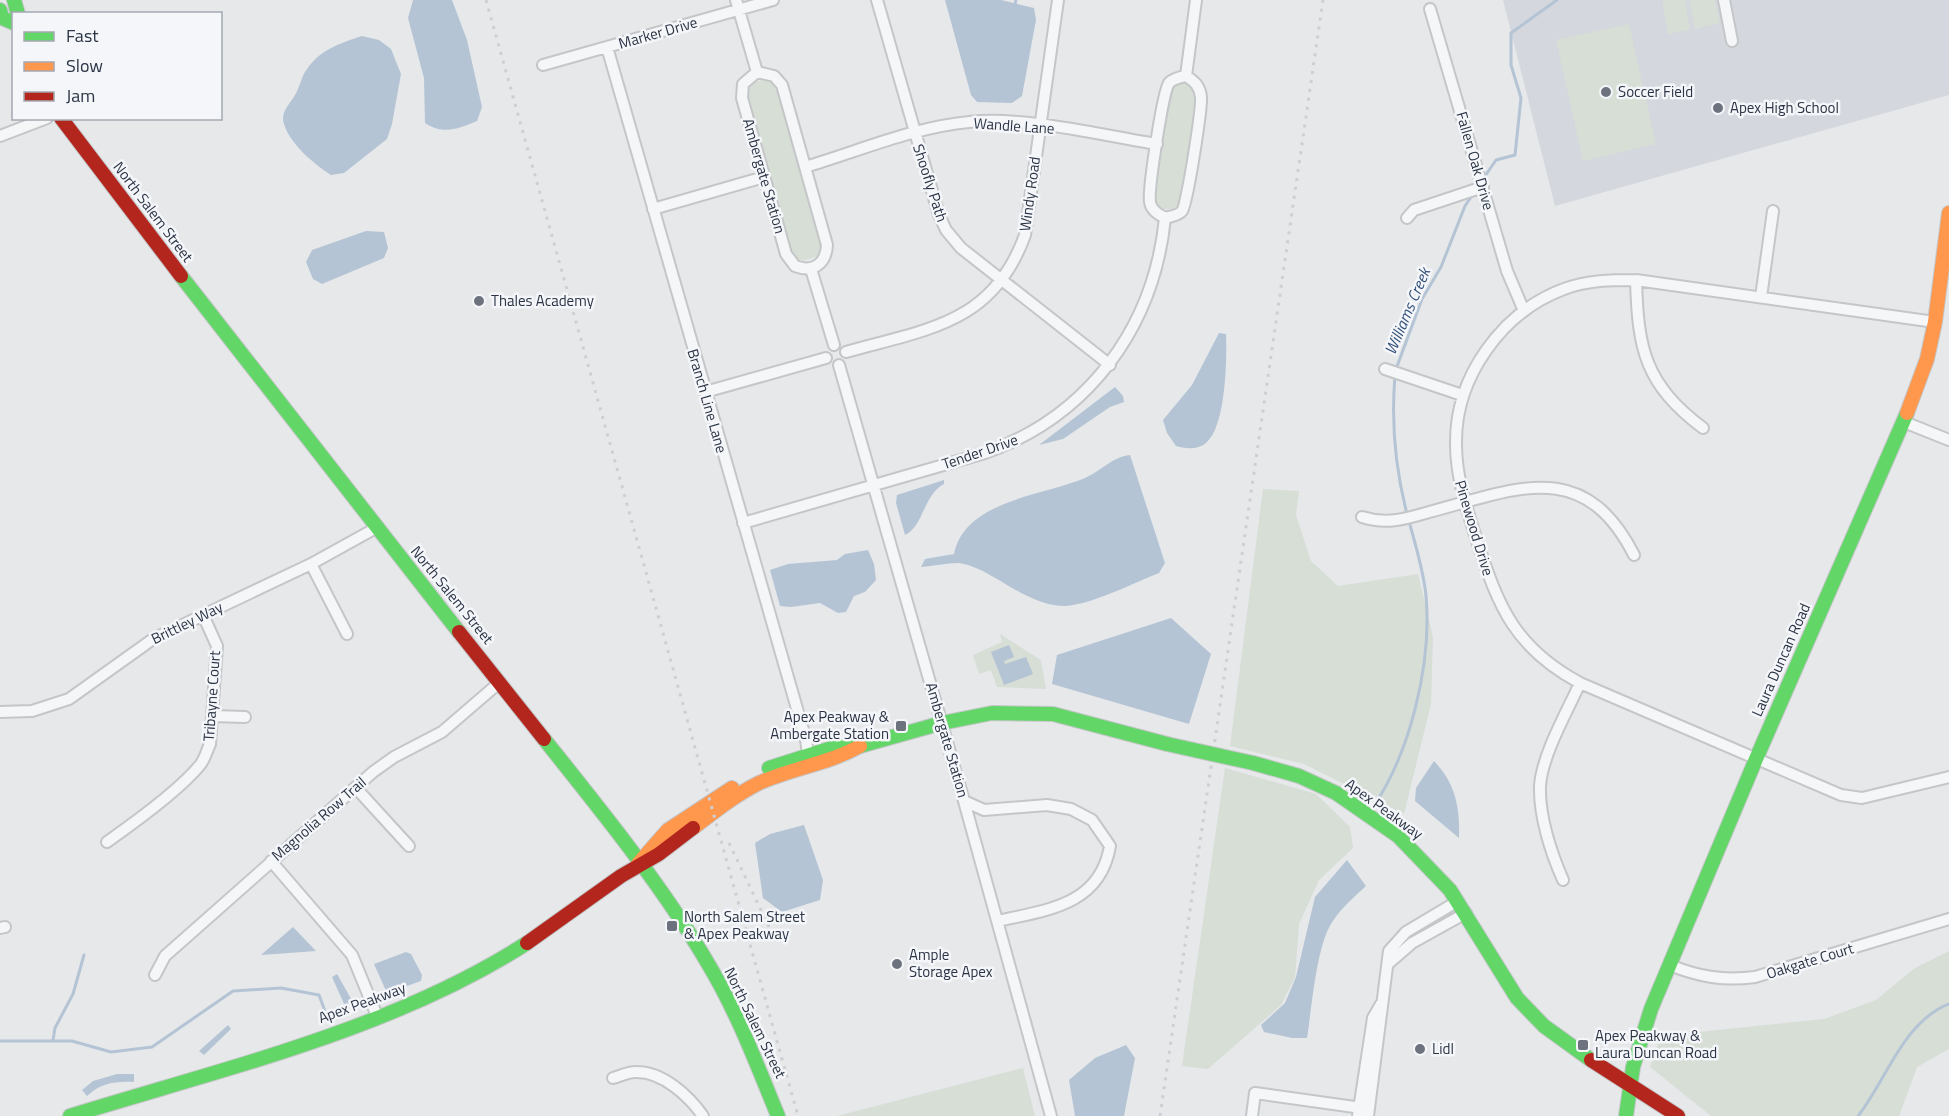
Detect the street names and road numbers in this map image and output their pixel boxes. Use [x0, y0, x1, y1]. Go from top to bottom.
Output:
street label: Marker Drive [616, 10, 700, 55]
street label: Fallen Oak Drive [1450, 109, 1501, 213]
street label: Wandle Lane [973, 111, 1055, 140]
street label: Ambergate Station [737, 116, 792, 236]
street label: Shoofly Path [907, 141, 954, 225]
street label: Windy Road [1013, 155, 1046, 233]
street label: North Salem Street [108, 156, 199, 268]
street label: Branch Line Lane [682, 346, 733, 456]
street label: Tender Drive [939, 428, 1021, 475]
street label: Pinewood Drive [1449, 477, 1500, 579]
street label: North Salem Street [405, 540, 500, 650]
street label: Brittley Way [147, 595, 227, 650]
street label: Laura Duncan Road [1745, 599, 1816, 720]
street label: Tribayne Court [197, 649, 226, 742]
street label: Ambergate Station [920, 680, 975, 800]
street label: Magnolia Row Trail [266, 771, 371, 866]
street label: Apex Peakway [1340, 772, 1428, 845]
street label: Oakgate Court [1763, 936, 1857, 985]
street label: North Salem Street [719, 963, 793, 1083]
street label: Apex Peakway [315, 976, 409, 1029]

